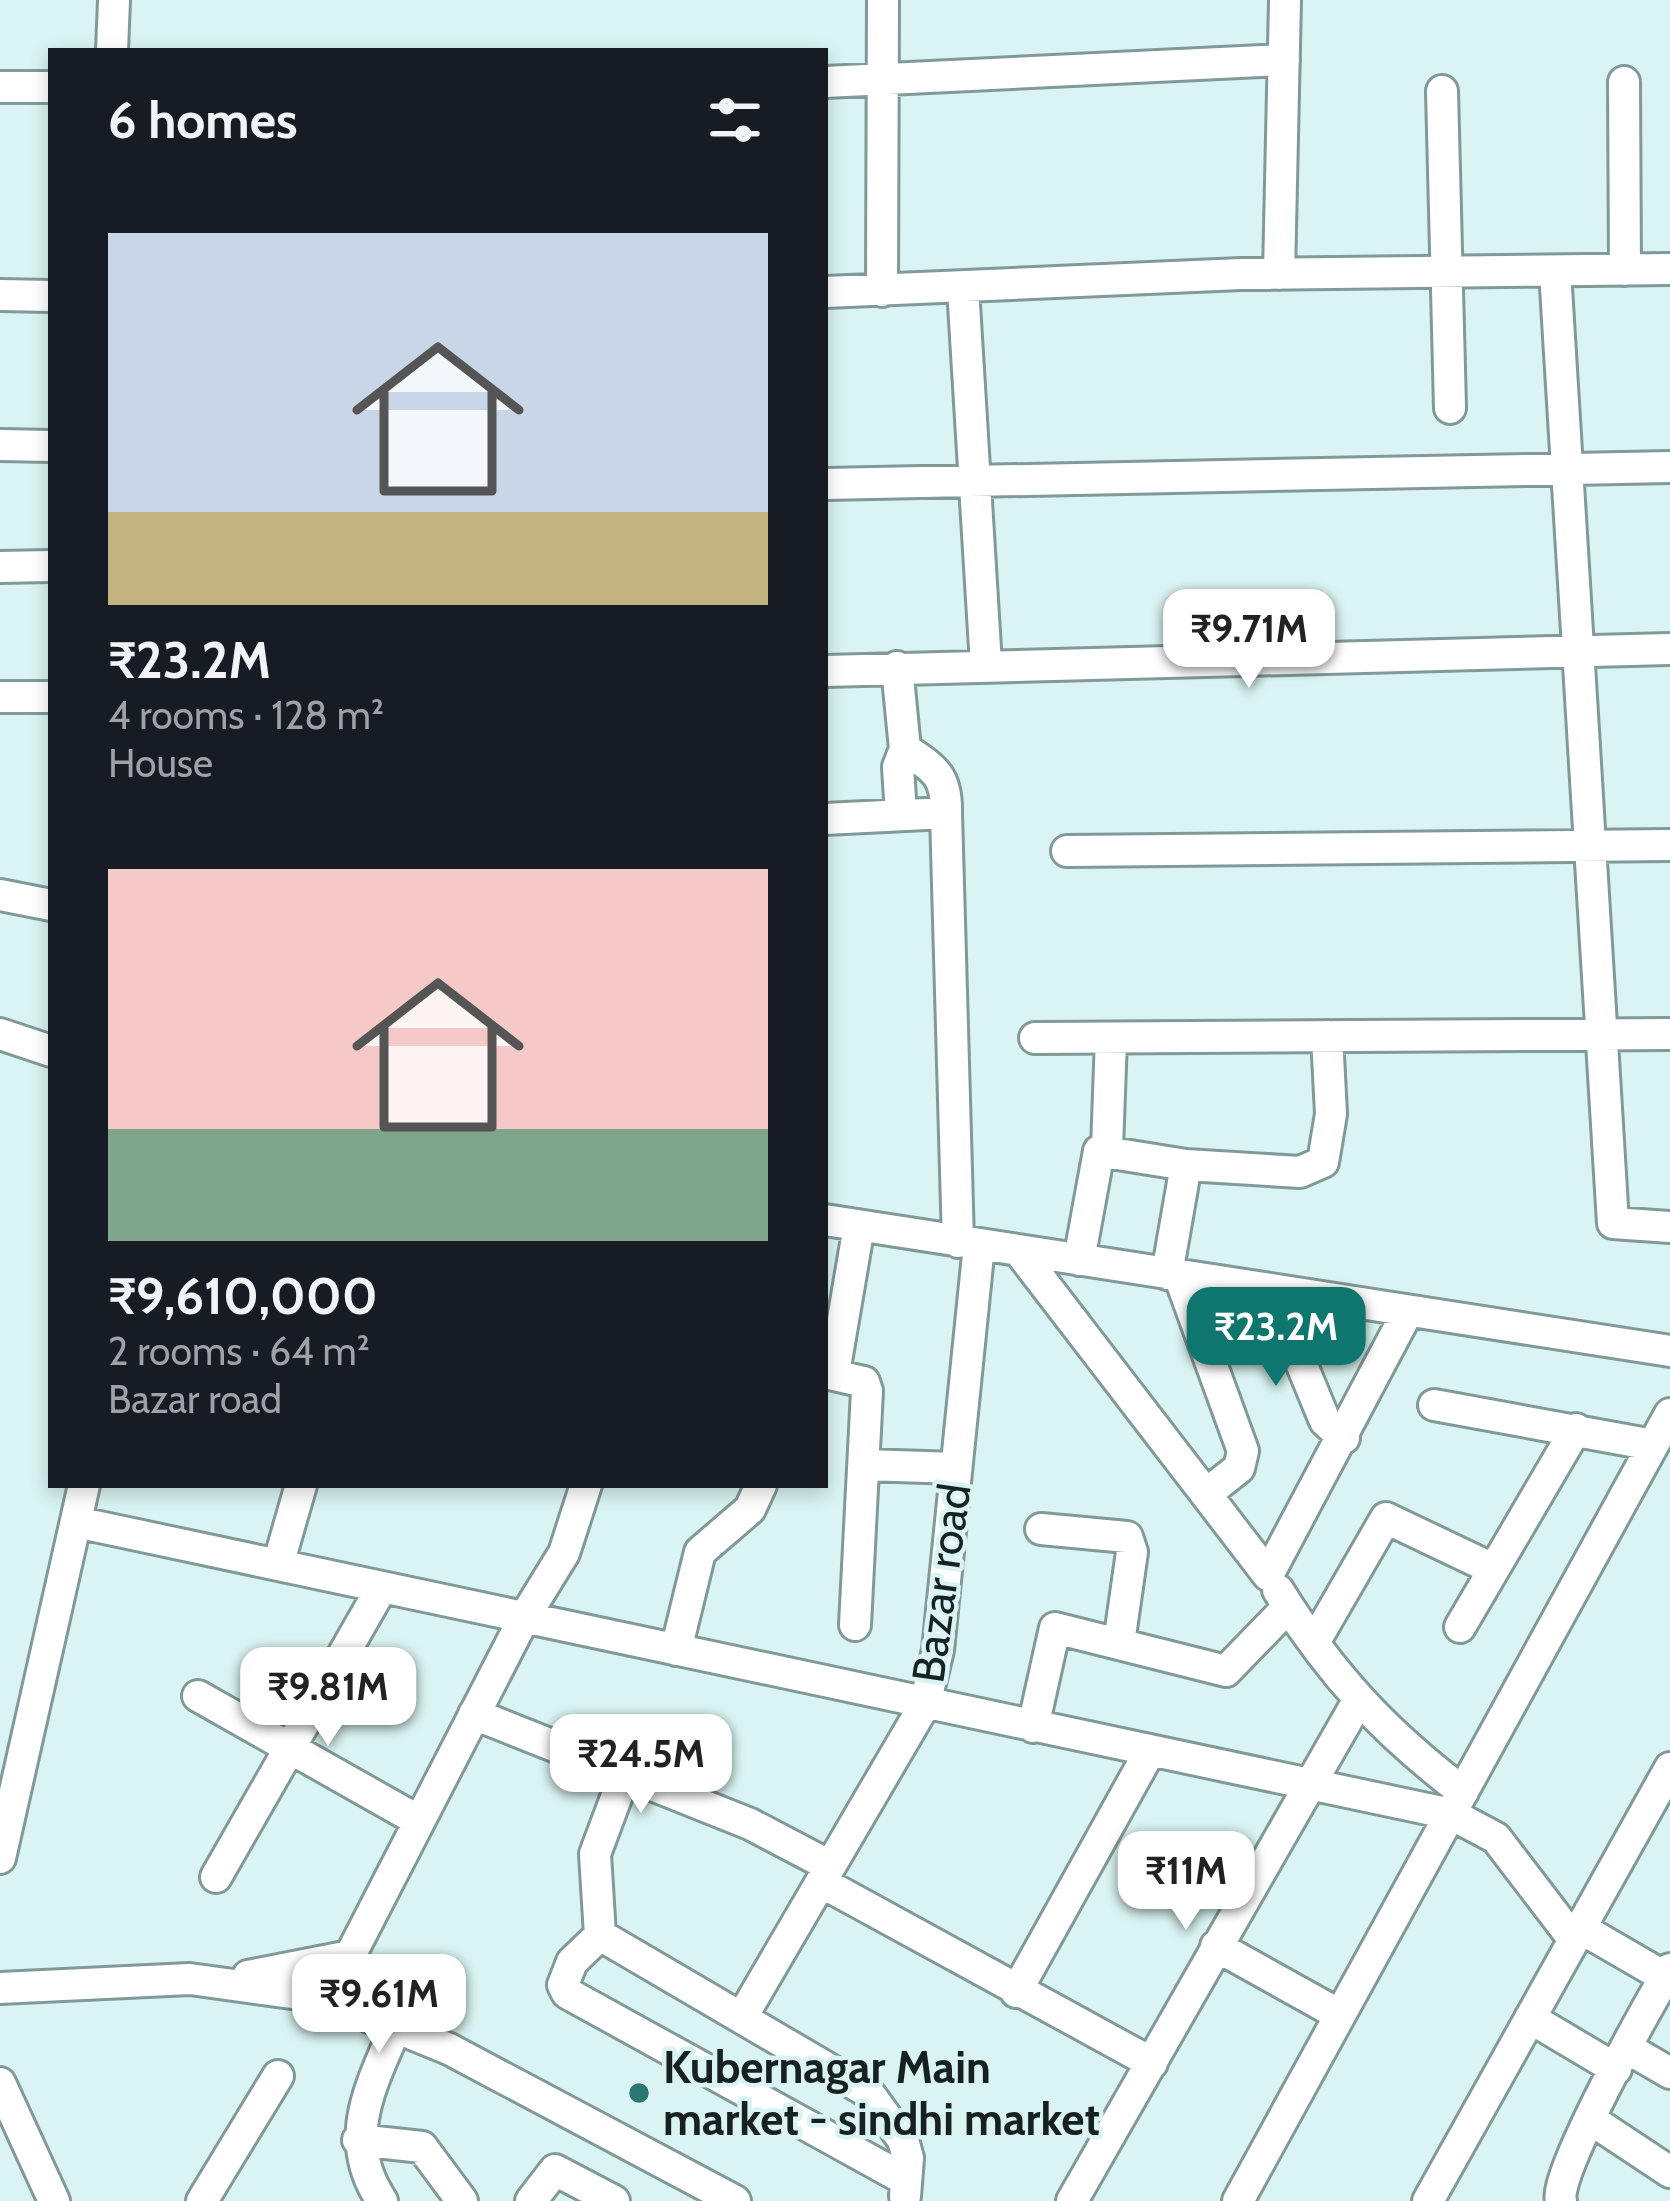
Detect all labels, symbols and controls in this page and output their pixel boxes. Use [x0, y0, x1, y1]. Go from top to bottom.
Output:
icon: filters [702, 87, 768, 153]
text: 6 homes [108, 89, 297, 151]
icon: home [330, 311, 546, 527]
pin: ₹9.71M [1151, 589, 1347, 691]
text: ₹9.71M [1190, 604, 1308, 652]
text: ₹23.2M [108, 629, 271, 691]
text: 4 rooms · 128 m² [108, 691, 384, 739]
text: House [108, 739, 213, 787]
icon: home [330, 947, 546, 1163]
text: ₹9,610,000 [108, 1265, 378, 1327]
pin: ₹23.2M [1178, 1287, 1374, 1389]
text: ₹23.2M [1214, 1302, 1338, 1350]
text: 2 rooms · 64 m² [108, 1327, 370, 1375]
text: Bazar road [108, 1375, 282, 1423]
street label: Bazar road [900, 1480, 982, 1686]
pin: ₹9.81M [230, 1647, 426, 1749]
text: ₹9.81M [267, 1662, 389, 1710]
pin: ₹24.5M [543, 1714, 739, 1816]
text: ₹24.5M [577, 1729, 705, 1777]
pin: ₹11M [1115, 1831, 1257, 1933]
text: ₹11M [1145, 1846, 1227, 1894]
pin: ₹9.61M [281, 1954, 477, 2056]
text: ₹9.61M [319, 1969, 439, 2017]
place label: Kubernagar Main market - sindhi market [663, 2040, 1100, 2146]
marker: Kubernagar Main market - sindhi market [626, 2080, 652, 2106]

